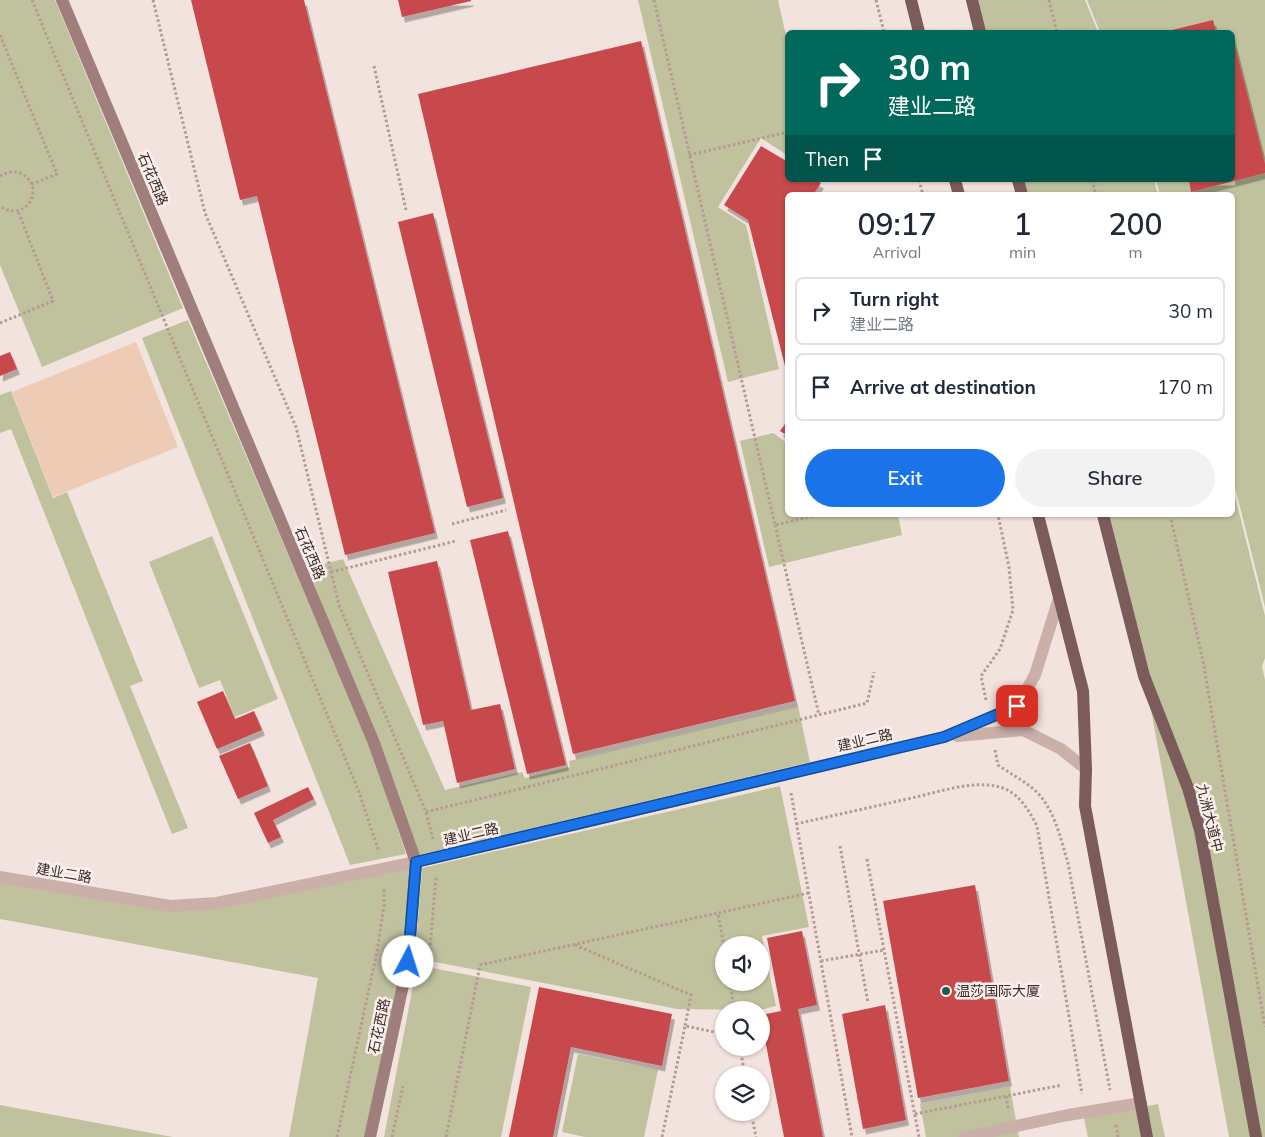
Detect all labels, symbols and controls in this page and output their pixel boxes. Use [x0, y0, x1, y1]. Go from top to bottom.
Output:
text: 30 m [888, 45, 971, 89]
icon: right [805, 50, 870, 115]
text: 建业二路 [888, 92, 976, 120]
icon: arrive [859, 145, 887, 173]
text: Then [805, 147, 849, 171]
street label: 石花西路 [134, 150, 172, 208]
text: 09:17 [857, 205, 937, 243]
text: 1 [1014, 205, 1032, 243]
text: 200 [1109, 205, 1163, 243]
text: Arrival [873, 242, 921, 262]
text: min [1009, 242, 1036, 262]
text: m [1129, 242, 1143, 262]
text: Turn right [850, 287, 939, 311]
icon: right [807, 297, 835, 325]
text: 30 m [1169, 299, 1213, 323]
text: 建业二路 [850, 314, 914, 334]
icon: arrive [807, 373, 835, 401]
text: Arrive at destination [850, 375, 1036, 399]
text: 170 m [1157, 375, 1213, 399]
button: Exit [805, 449, 1005, 507]
button: Share [1015, 449, 1215, 507]
street label: 石花西路 [291, 524, 329, 582]
pin [996, 685, 1038, 727]
icon: arrive [1003, 692, 1031, 720]
street label: 建业二路 [836, 725, 894, 755]
street label: 九洲大道中 [1193, 782, 1227, 854]
street label: 建业二路 [442, 819, 500, 849]
street label: 建业二路 [35, 859, 93, 887]
position arrow [381, 935, 433, 987]
map controls [715, 936, 770, 1121]
button: sound [715, 936, 770, 991]
place label: 温莎国际大厦 [956, 982, 1040, 1000]
marker: 温莎国际大厦 [940, 985, 952, 997]
street label: 石花西路 [364, 997, 394, 1055]
button: search [715, 1001, 770, 1056]
button: layers [715, 1066, 770, 1121]

